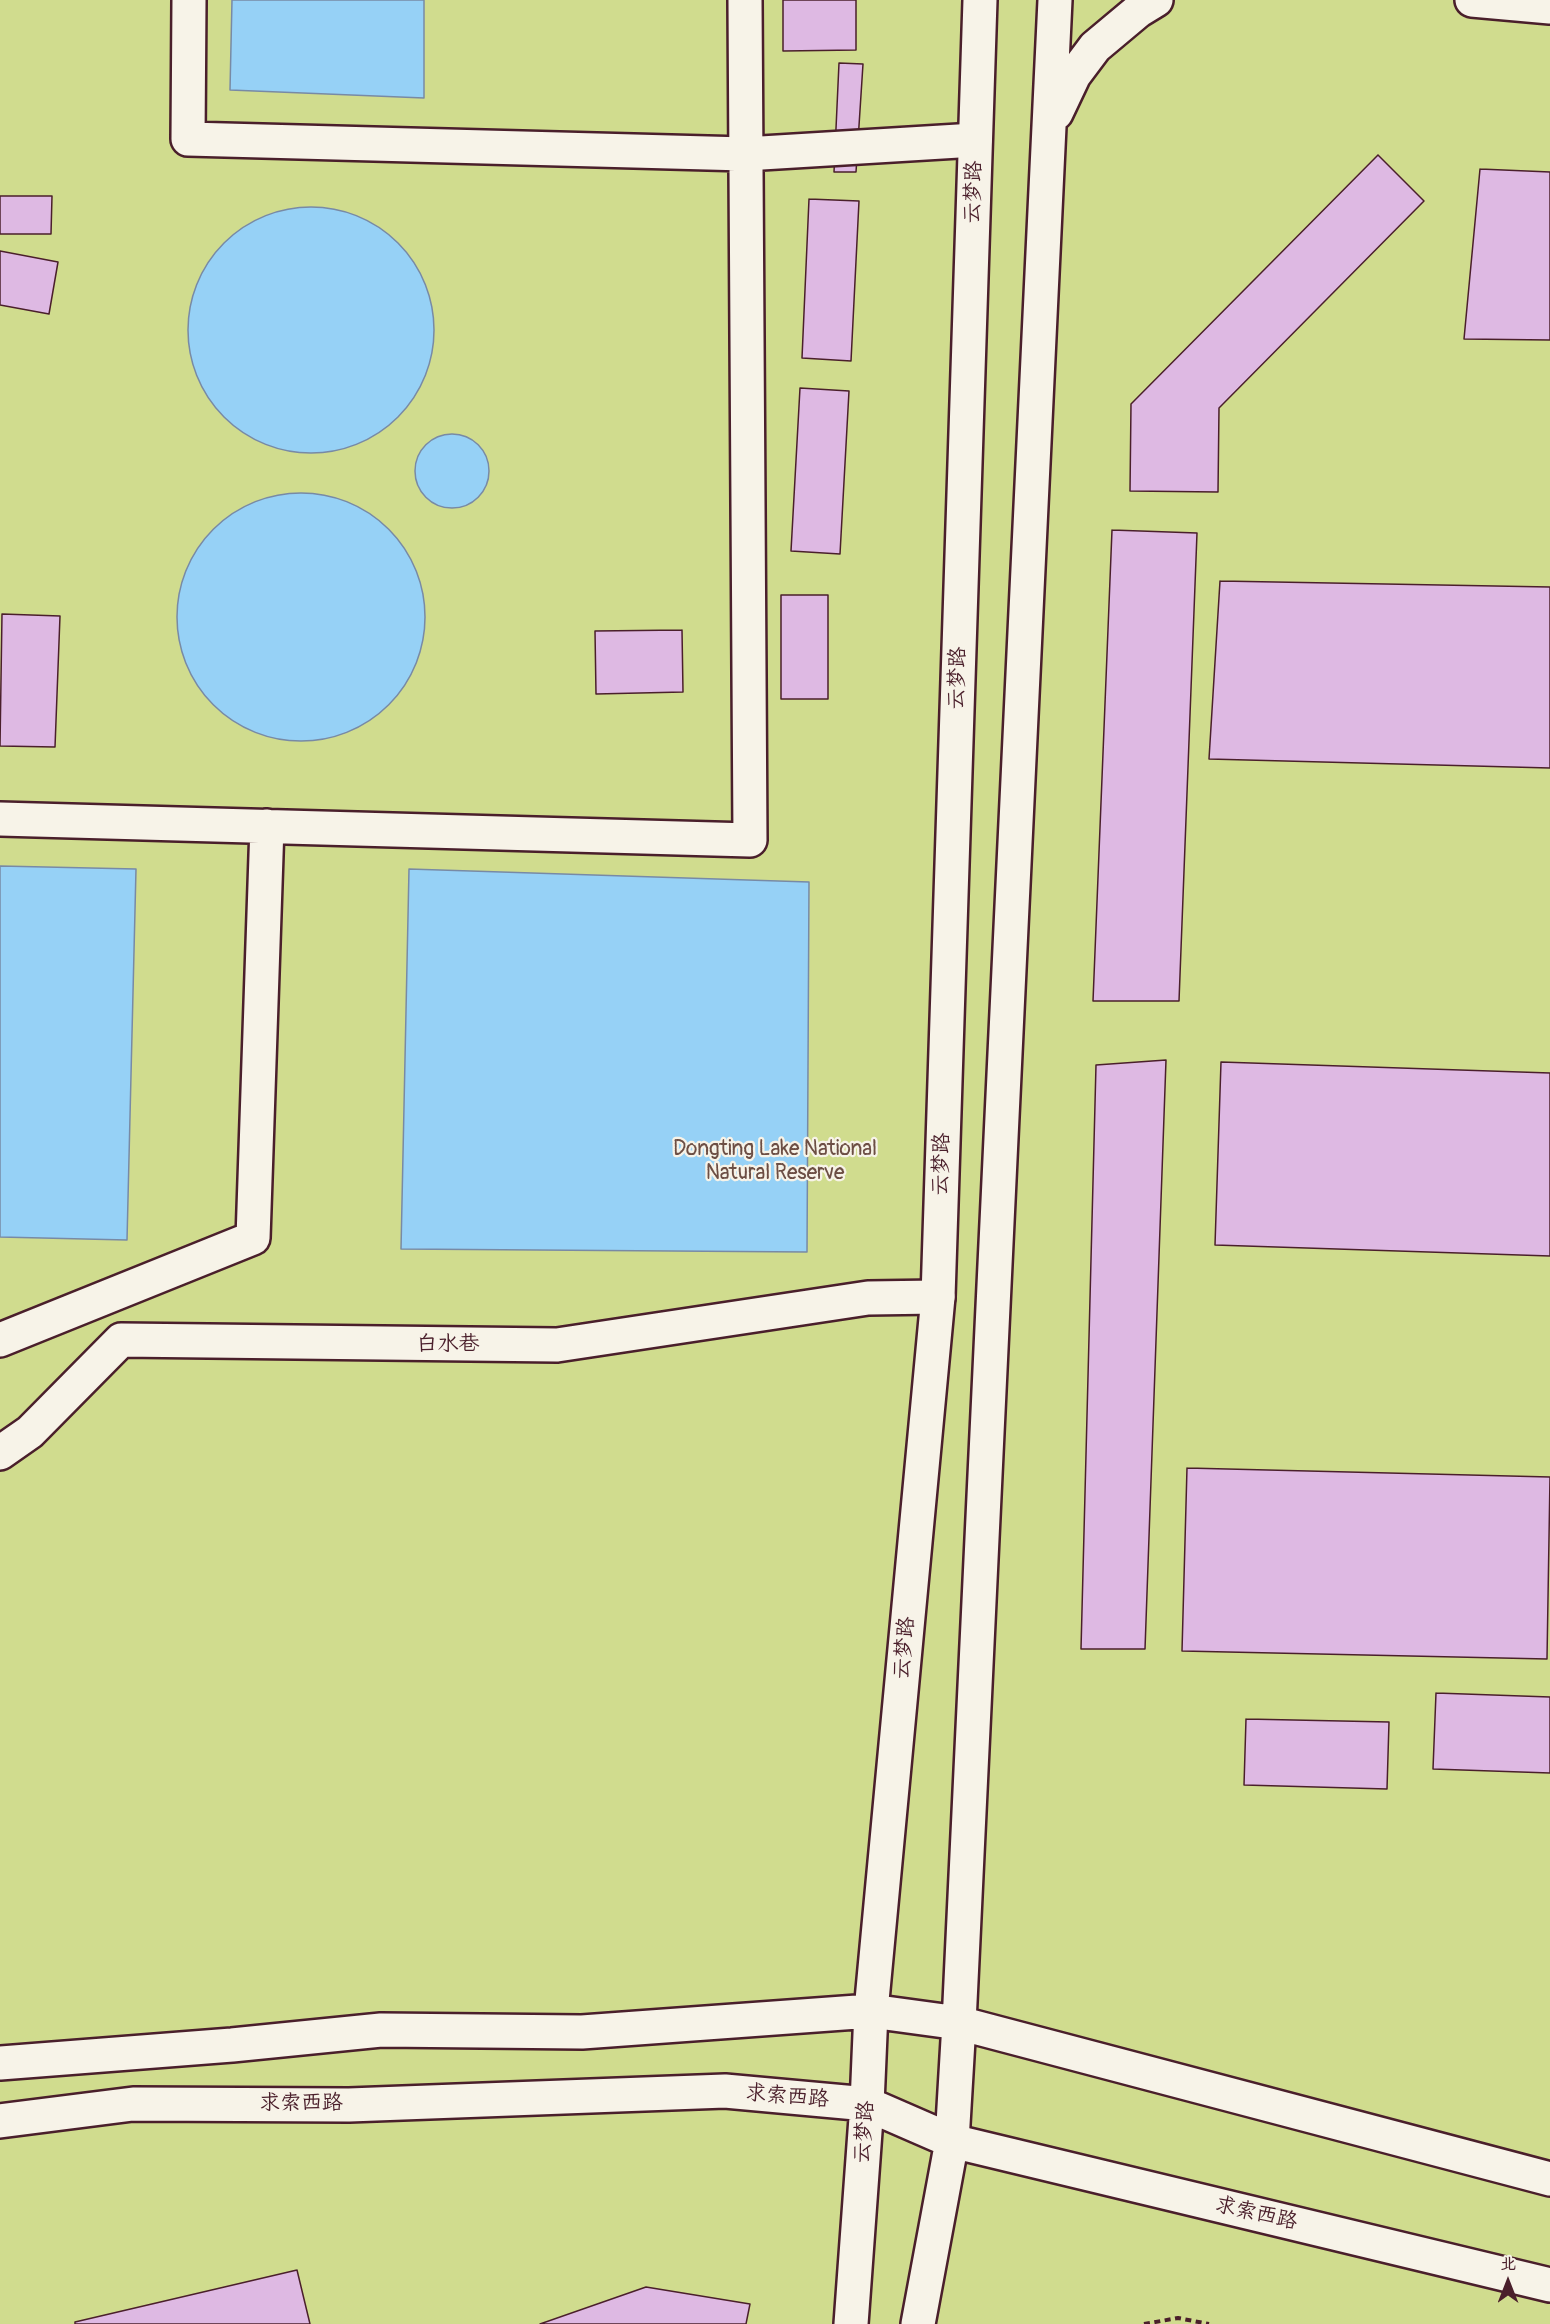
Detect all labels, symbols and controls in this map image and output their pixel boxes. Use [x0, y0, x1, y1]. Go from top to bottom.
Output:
street label: 云梦路 [960, 160, 988, 224]
street label: 云梦路 [944, 646, 972, 710]
street label: 云梦路 [928, 1132, 956, 1196]
park label: Dongting Lake National Natural Reserve [673, 1137, 877, 1187]
street label: 白水巷 [417, 1332, 479, 1358]
street label: 云梦路 [890, 1616, 920, 1680]
street label: 求索西路 [744, 2081, 830, 2113]
street label: 求索西路 [259, 2091, 343, 2117]
street label: 云梦路 [850, 2100, 880, 2164]
street label: 求索西路 [1212, 2192, 1300, 2236]
north arrow [1478, 2252, 1538, 2312]
text: 北 [1500, 2254, 1516, 2274]

